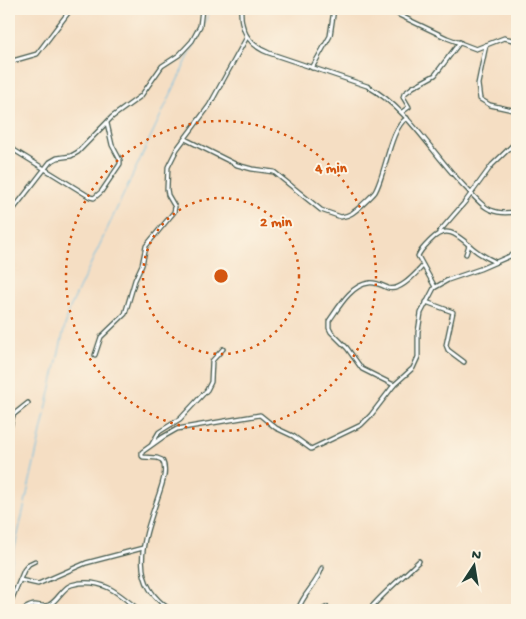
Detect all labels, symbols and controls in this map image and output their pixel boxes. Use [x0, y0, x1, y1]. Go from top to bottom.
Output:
text: 4 min [314, 160, 348, 178]
text: 2 min [260, 214, 293, 232]
centre of rings [212, 267, 230, 285]
north arrow [448, 542, 498, 592]
text: N [470, 546, 482, 565]

